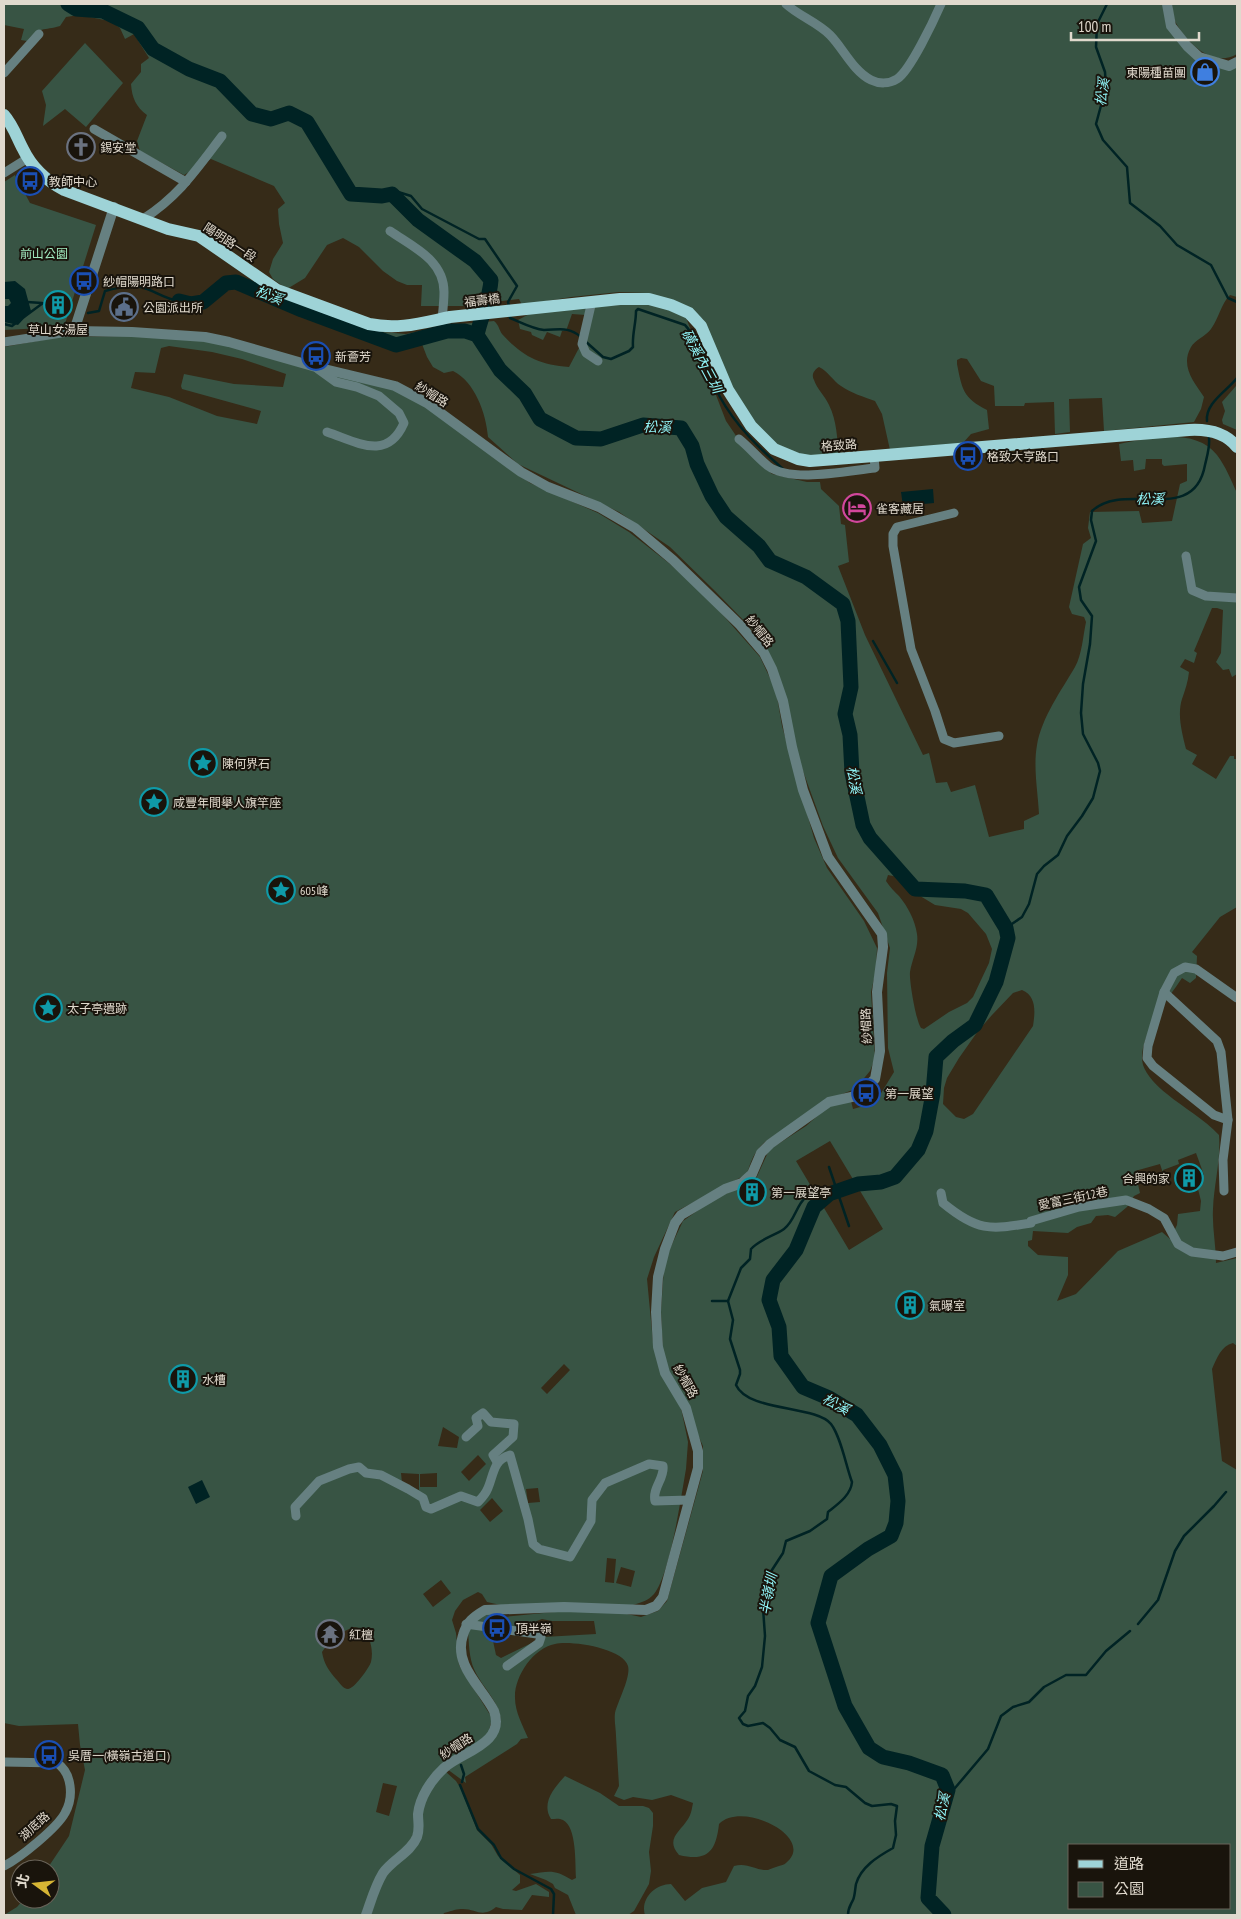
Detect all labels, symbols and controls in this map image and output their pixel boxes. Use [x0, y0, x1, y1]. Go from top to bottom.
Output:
scale bar [1071, 10, 1198, 42]
text: 100 m [1078, 17, 1111, 36]
shop icon: 東陽種苗團 [1190, 57, 1220, 87]
place label: 東陽種苗團 [1126, 65, 1186, 80]
water label: 松溪 [1091, 75, 1113, 107]
church icon: 錫安堂 [66, 132, 96, 162]
place label: 錫安堂 [100, 140, 136, 155]
bus stop icon: 教師中心 [15, 166, 45, 196]
place label: 教師中心 [49, 174, 97, 189]
street label: 陽明路一段 [201, 219, 259, 265]
park label: 前山公園 [20, 246, 68, 261]
bus stop icon: 紗帽陽明路口 [69, 266, 99, 296]
place label: 紗帽陽明路口 [103, 274, 175, 289]
water label: 松溪 [253, 282, 287, 309]
building icon: 草山女湯屋 [43, 290, 73, 320]
street label: 福壽橋 [463, 290, 501, 310]
public building icon: 公園派出所 [109, 292, 139, 322]
place label: 公園派出所 [143, 300, 203, 315]
place label: 草山女湯屋 [28, 322, 88, 337]
water label: 磺溪內三圳 [678, 326, 727, 398]
bus stop icon: 新薈芳 [301, 341, 331, 371]
place label: 新薈芳 [335, 349, 371, 364]
street label: 紗帽路 [413, 378, 451, 410]
water label: 松溪 [643, 418, 673, 436]
street label: 格致路 [821, 436, 857, 454]
bus stop icon: 格致大亨路口 [953, 441, 983, 471]
place label: 格致大亨路口 [987, 449, 1059, 464]
water label: 松溪 [1136, 490, 1166, 508]
hotel icon: 雀客藏居 [842, 493, 872, 523]
place label: 雀客藏居 [876, 501, 924, 516]
street label: 紗帽路 [743, 612, 777, 650]
place icon: 陳何界石 [188, 748, 218, 778]
place label: 陳何界石 [222, 756, 270, 771]
water label: 松溪 [843, 765, 866, 797]
place icon: 咸豐年間舉人旗竿座 [139, 787, 169, 817]
place label: 咸豐年間舉人旗竿座 [173, 795, 281, 810]
place icon: 605峰 [266, 875, 296, 905]
place label: 605峰 [300, 883, 328, 898]
place icon: 太子亭遺跡 [33, 993, 63, 1023]
place label: 太子亭遺跡 [67, 1001, 127, 1016]
street label: 紗帽路 [858, 1008, 874, 1044]
bus stop icon: 第一展望 [851, 1078, 881, 1108]
place label: 第一展望 [885, 1086, 933, 1101]
building icon: 合興的家 [1174, 1163, 1204, 1193]
place label: 合興的家 [1122, 1171, 1170, 1186]
building icon: 第一展望亭 [737, 1177, 767, 1207]
street label: 愛富三街12巷 [1037, 1183, 1109, 1213]
place label: 第一展望亭 [771, 1185, 831, 1200]
building icon: 氣曝室 [895, 1290, 925, 1320]
place label: 氣曝室 [929, 1298, 965, 1313]
street label: 紗帽路 [671, 1362, 701, 1400]
building icon: 水槽 [168, 1364, 198, 1394]
place label: 水槽 [202, 1372, 226, 1387]
water label: 松溪 [819, 1389, 854, 1419]
water label: 半嶺圳 [755, 1570, 781, 1616]
bus stop icon: 頂半嶺 [482, 1613, 512, 1643]
temple icon: 紅檀 [315, 1619, 345, 1649]
place label: 頂半嶺 [516, 1621, 552, 1636]
place label: 紅檀 [349, 1627, 373, 1642]
street label: 紗帽路 [437, 1730, 475, 1762]
bus stop icon: 吳厝一(橫嶺古道口) [34, 1740, 64, 1770]
place label: 吳厝一(橫嶺古道口) [68, 1748, 170, 1763]
water label: 松溪 [930, 1789, 954, 1823]
street label: 湖底路 [16, 1808, 52, 1844]
legend [1068, 1844, 1231, 1909]
text: 道路 [1114, 1854, 1144, 1873]
north arrow [10, 1859, 60, 1909]
text: 北 [12, 1872, 33, 1890]
text: 公園 [1114, 1879, 1144, 1898]

